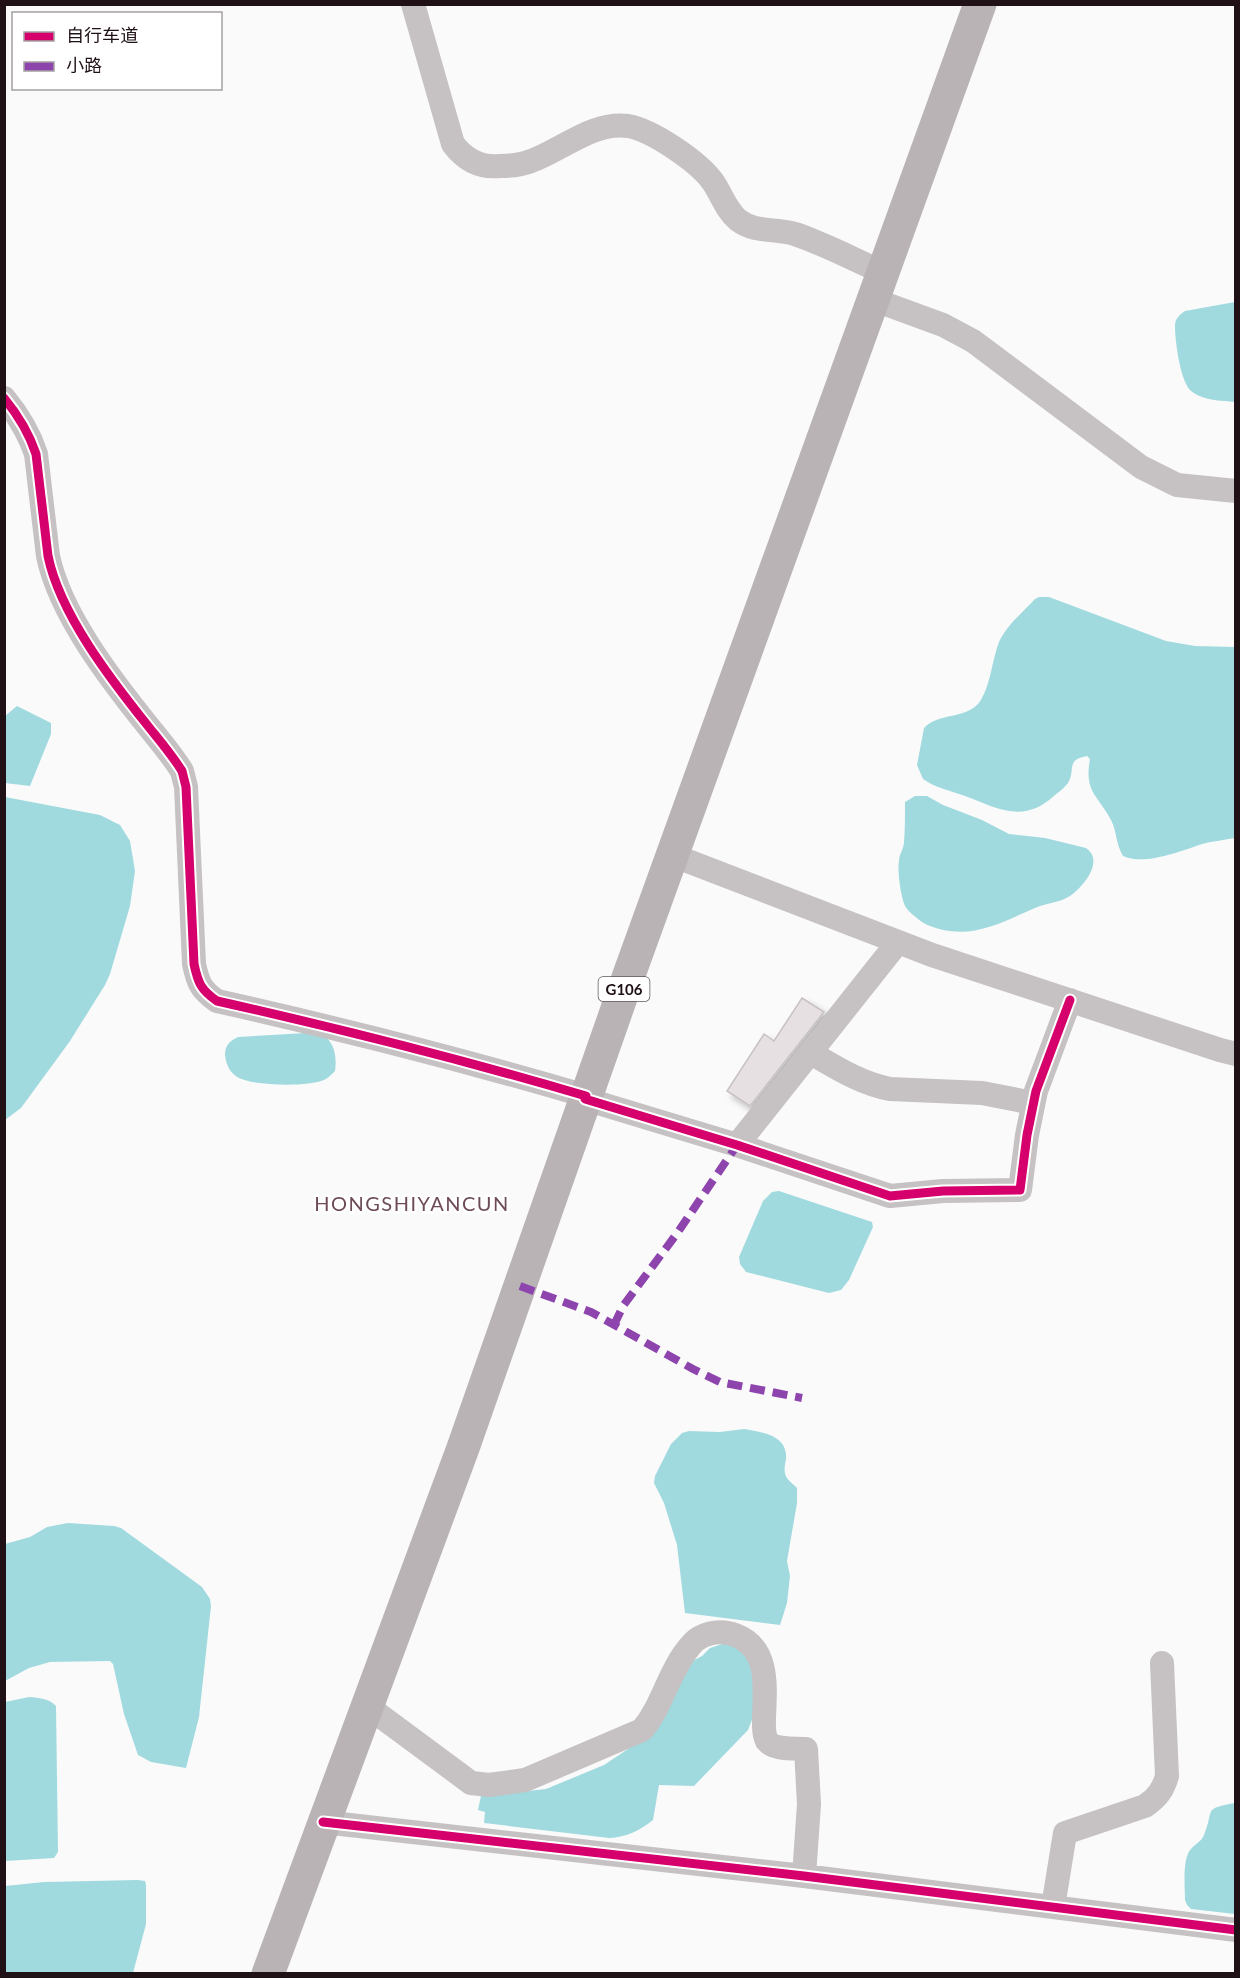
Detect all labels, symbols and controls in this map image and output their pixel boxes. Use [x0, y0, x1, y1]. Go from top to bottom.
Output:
legend [12, 12, 222, 90]
text: 自行车道 [66, 24, 138, 46]
text: 小路 [66, 54, 102, 76]
road number: G106 [598, 977, 650, 1001]
district label: HONGSHIYANCUN [314, 1191, 510, 1215]

